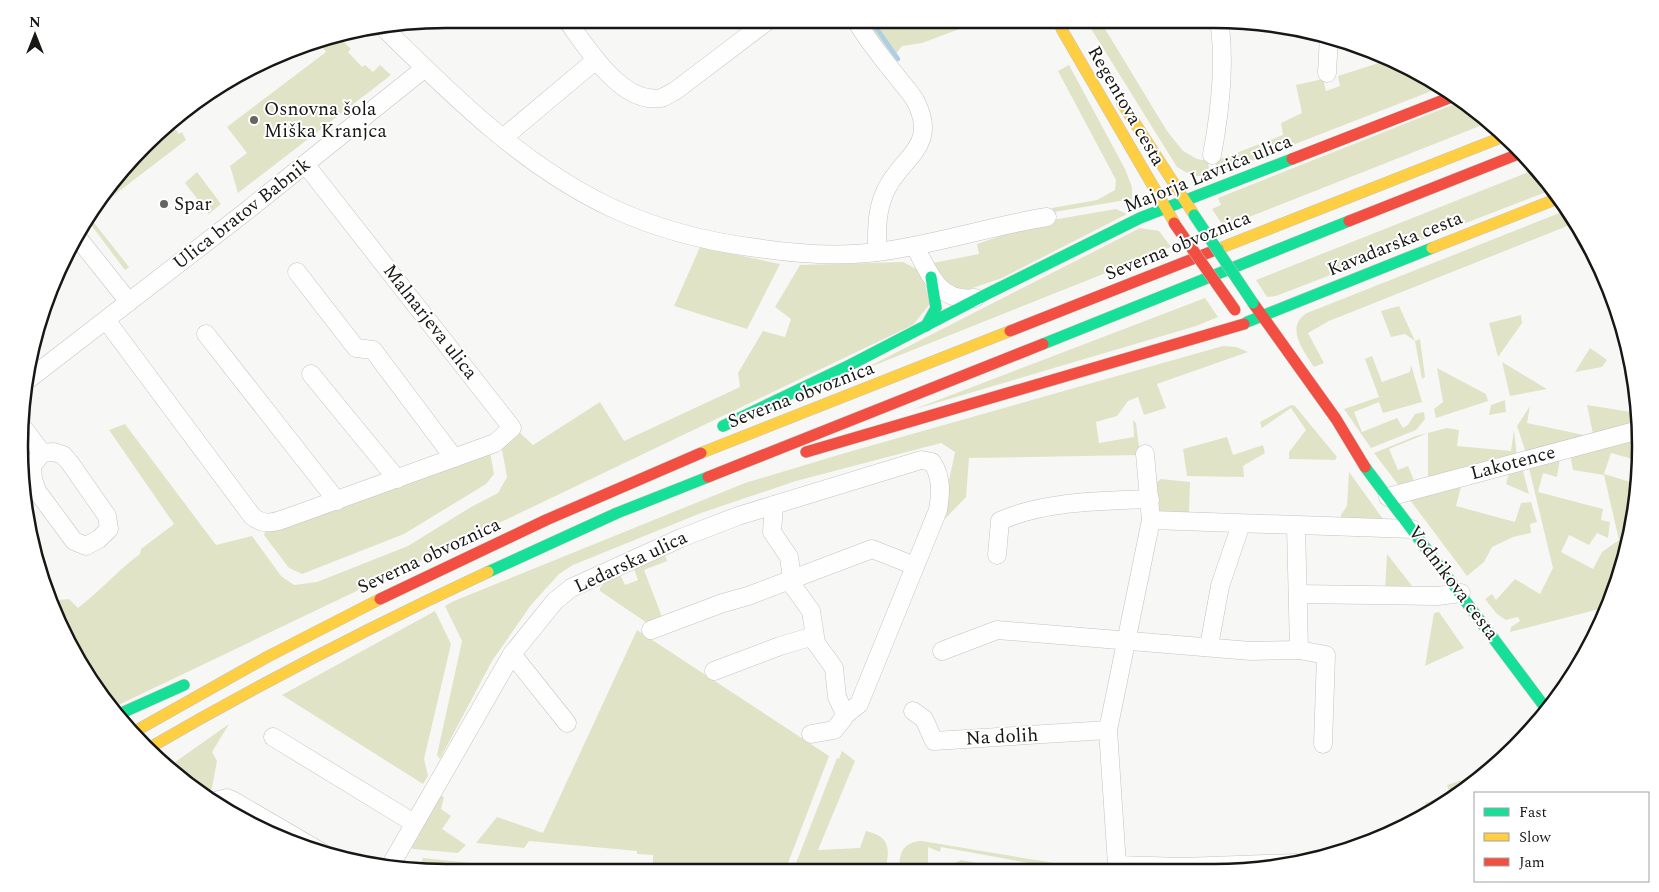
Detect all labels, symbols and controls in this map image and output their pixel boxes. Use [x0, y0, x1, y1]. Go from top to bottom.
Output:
north arrow [10, 10, 60, 60]
text: N [29, 12, 41, 33]
street label: Regentova cesta [1080, 40, 1173, 172]
place label: Osnovna šola Miška Kranjca [264, 95, 387, 146]
marker: Osnovna šola Miška Kranjca [248, 114, 260, 126]
street label: Majorja Lavriča ulica [1120, 127, 1297, 221]
street label: Ulica bratov Babnik [167, 151, 318, 277]
place label: Spar [174, 190, 212, 219]
marker: Spar [158, 198, 170, 210]
street label: Severna obvoznica [1101, 203, 1256, 288]
street label: Kavadarska cesta [1323, 203, 1468, 284]
street label: Malnarjeva ulica [376, 258, 485, 387]
street label: Severna obvoznica [723, 353, 879, 436]
street label: Lakotence [1467, 438, 1559, 488]
street label: Severna obvoznica [353, 510, 506, 602]
street label: Vodnikova cesta [1400, 520, 1506, 647]
street label: Ledarska ulica [570, 523, 693, 601]
street label: Na dolih [965, 721, 1039, 753]
legend [1474, 792, 1649, 882]
text: Fast [1519, 801, 1547, 824]
text: Slow [1519, 826, 1551, 849]
text: Jam [1519, 851, 1545, 874]

